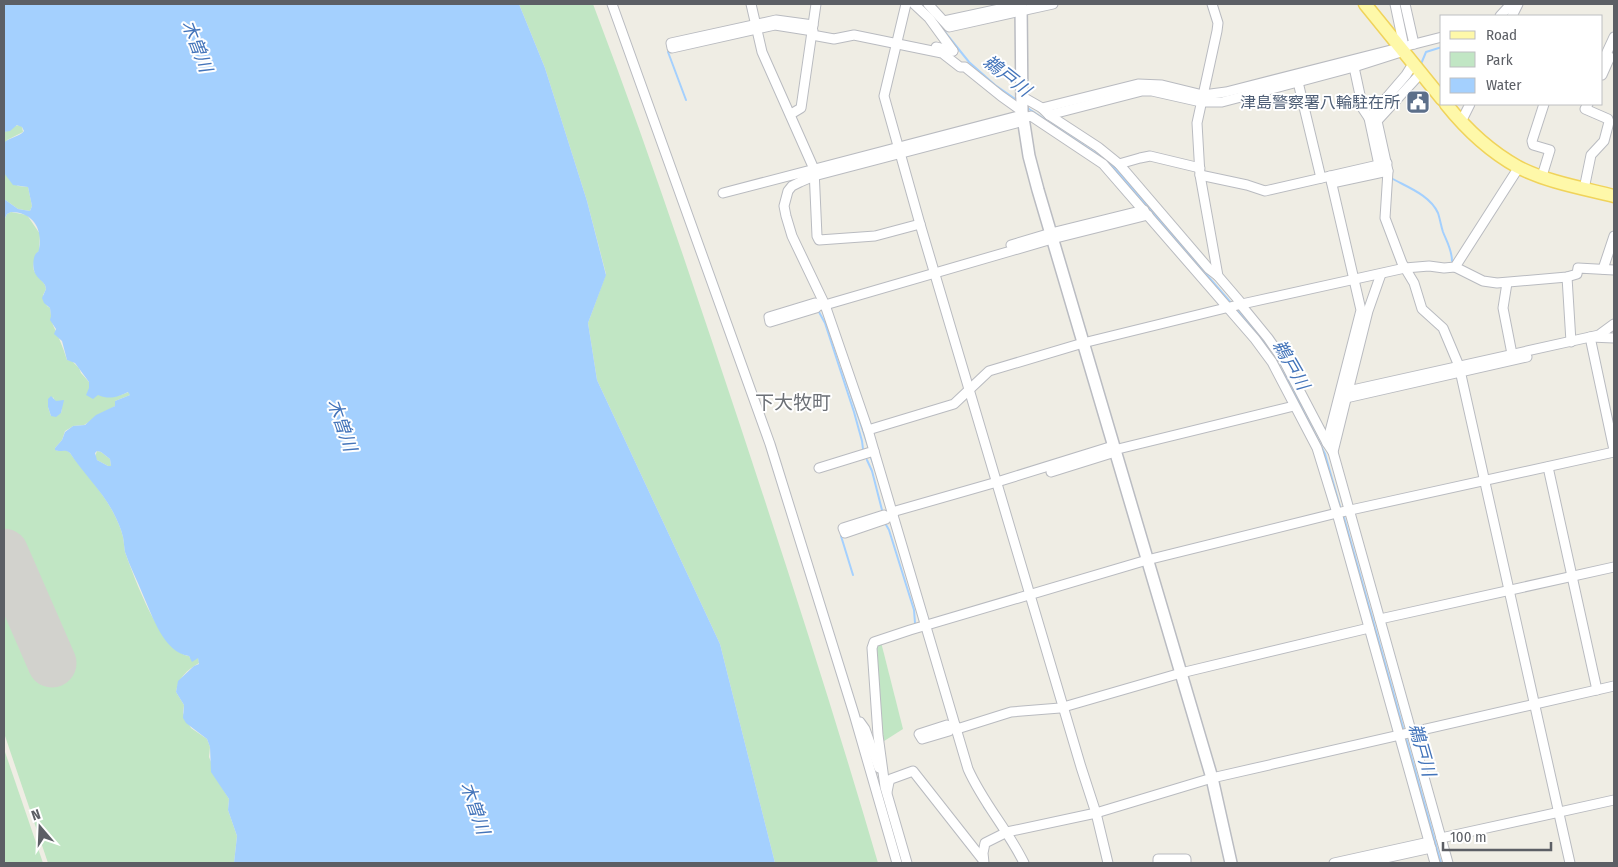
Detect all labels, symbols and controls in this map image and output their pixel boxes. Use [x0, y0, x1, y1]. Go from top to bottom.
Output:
legend [1440, 15, 1603, 105]
water label: 木曽川 [177, 17, 218, 77]
text: Road [1486, 26, 1517, 44]
water label: 鵜戸川 [979, 51, 1037, 103]
text: Park [1486, 51, 1513, 69]
text: Water [1486, 76, 1522, 94]
public building icon: 津島警察署八輪駐在所 [1405, 89, 1431, 115]
place label: 津島警察署八輪駐在所 [1240, 93, 1400, 112]
water label: 鵜戸川 [1268, 336, 1315, 396]
district label: 下大牧町 [755, 391, 831, 414]
water label: 木曽川 [323, 396, 362, 456]
water label: 鵜戸川 [1404, 721, 1441, 781]
water label: 木曽川 [456, 779, 495, 839]
north arrow [15, 802, 65, 852]
text: N [29, 806, 43, 825]
scale bar [1443, 820, 1550, 852]
text: 100 m [1450, 828, 1487, 846]

